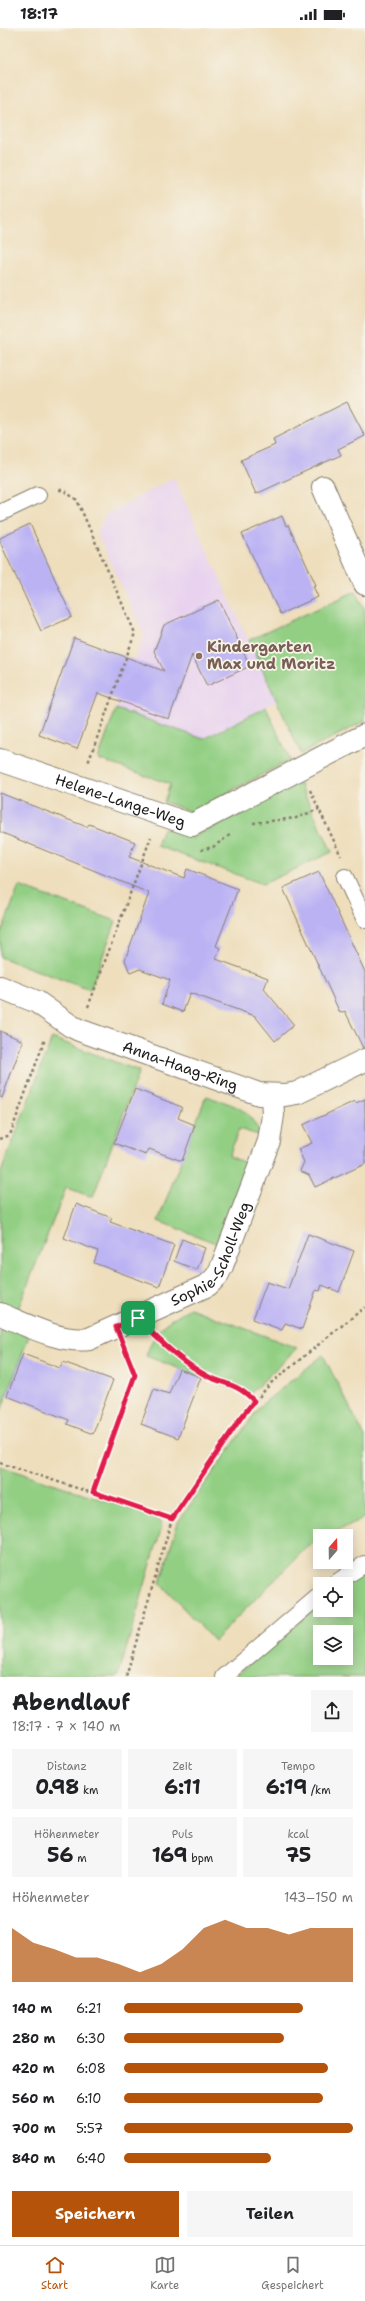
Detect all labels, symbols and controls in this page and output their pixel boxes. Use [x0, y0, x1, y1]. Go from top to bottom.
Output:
text: 18:17 [20, 4, 58, 24]
place label: Kindergarten Max und Moritz [207, 637, 336, 674]
marker: Kindergarten Max und Moritz [194, 651, 204, 661]
street label: Helene-Lange-Weg [52, 769, 188, 832]
street label: Anna-Haag-Ring [120, 1036, 241, 1096]
street label: Sophie-Scholl-Weg [167, 1199, 255, 1311]
pin [121, 1301, 155, 1335]
icon: arrive [127, 1307, 149, 1329]
north arrow [313, 1529, 353, 1569]
map controls [313, 1529, 353, 1665]
button: locate [313, 1577, 353, 1617]
button: layers [313, 1625, 353, 1665]
text: Abendlauf [12, 1688, 130, 1717]
button: share [311, 1690, 353, 1732]
text: 18:17 · 7 × 140 m [12, 1718, 120, 1735]
text: Distanz [47, 1759, 87, 1774]
text: Zeit [172, 1759, 193, 1774]
text: Tempo [281, 1759, 315, 1774]
text: 0.98 [35, 1774, 79, 1800]
text: 6:11 [164, 1774, 201, 1800]
text: 6:19 [266, 1774, 307, 1800]
text: km [79, 1783, 98, 1798]
text: /km [307, 1783, 331, 1798]
text: Höhenmeter [34, 1827, 100, 1842]
text: Puls [172, 1827, 193, 1842]
text: kcal [287, 1827, 309, 1842]
text: 56 [47, 1842, 73, 1868]
text: 169 [152, 1842, 187, 1868]
text: 75 [285, 1842, 311, 1868]
text: m [73, 1851, 87, 1866]
text: bpm [187, 1851, 213, 1866]
text: Höhenmeter [12, 1889, 89, 1906]
text: 143–150 m [284, 1889, 353, 1906]
text: 140 m [12, 2000, 52, 2017]
text: 6:21 [76, 2000, 101, 2017]
text: 280 m [12, 2030, 55, 2047]
text: 6:30 [76, 2030, 105, 2047]
text: 420 m [12, 2060, 55, 2077]
text: 6:08 [76, 2060, 106, 2077]
text: 560 m [12, 2090, 55, 2107]
text: 6:10 [76, 2090, 101, 2107]
text: 700 m [12, 2120, 56, 2137]
text: 5:57 [76, 2120, 103, 2137]
text: 840 m [12, 2150, 55, 2167]
text: 6:40 [76, 2150, 106, 2167]
button: Speichern [12, 2191, 179, 2237]
button: Teilen [187, 2191, 353, 2237]
tab: Start [41, 2254, 68, 2293]
tab: Karte [150, 2254, 179, 2293]
tab: Gespeichert [261, 2254, 324, 2293]

